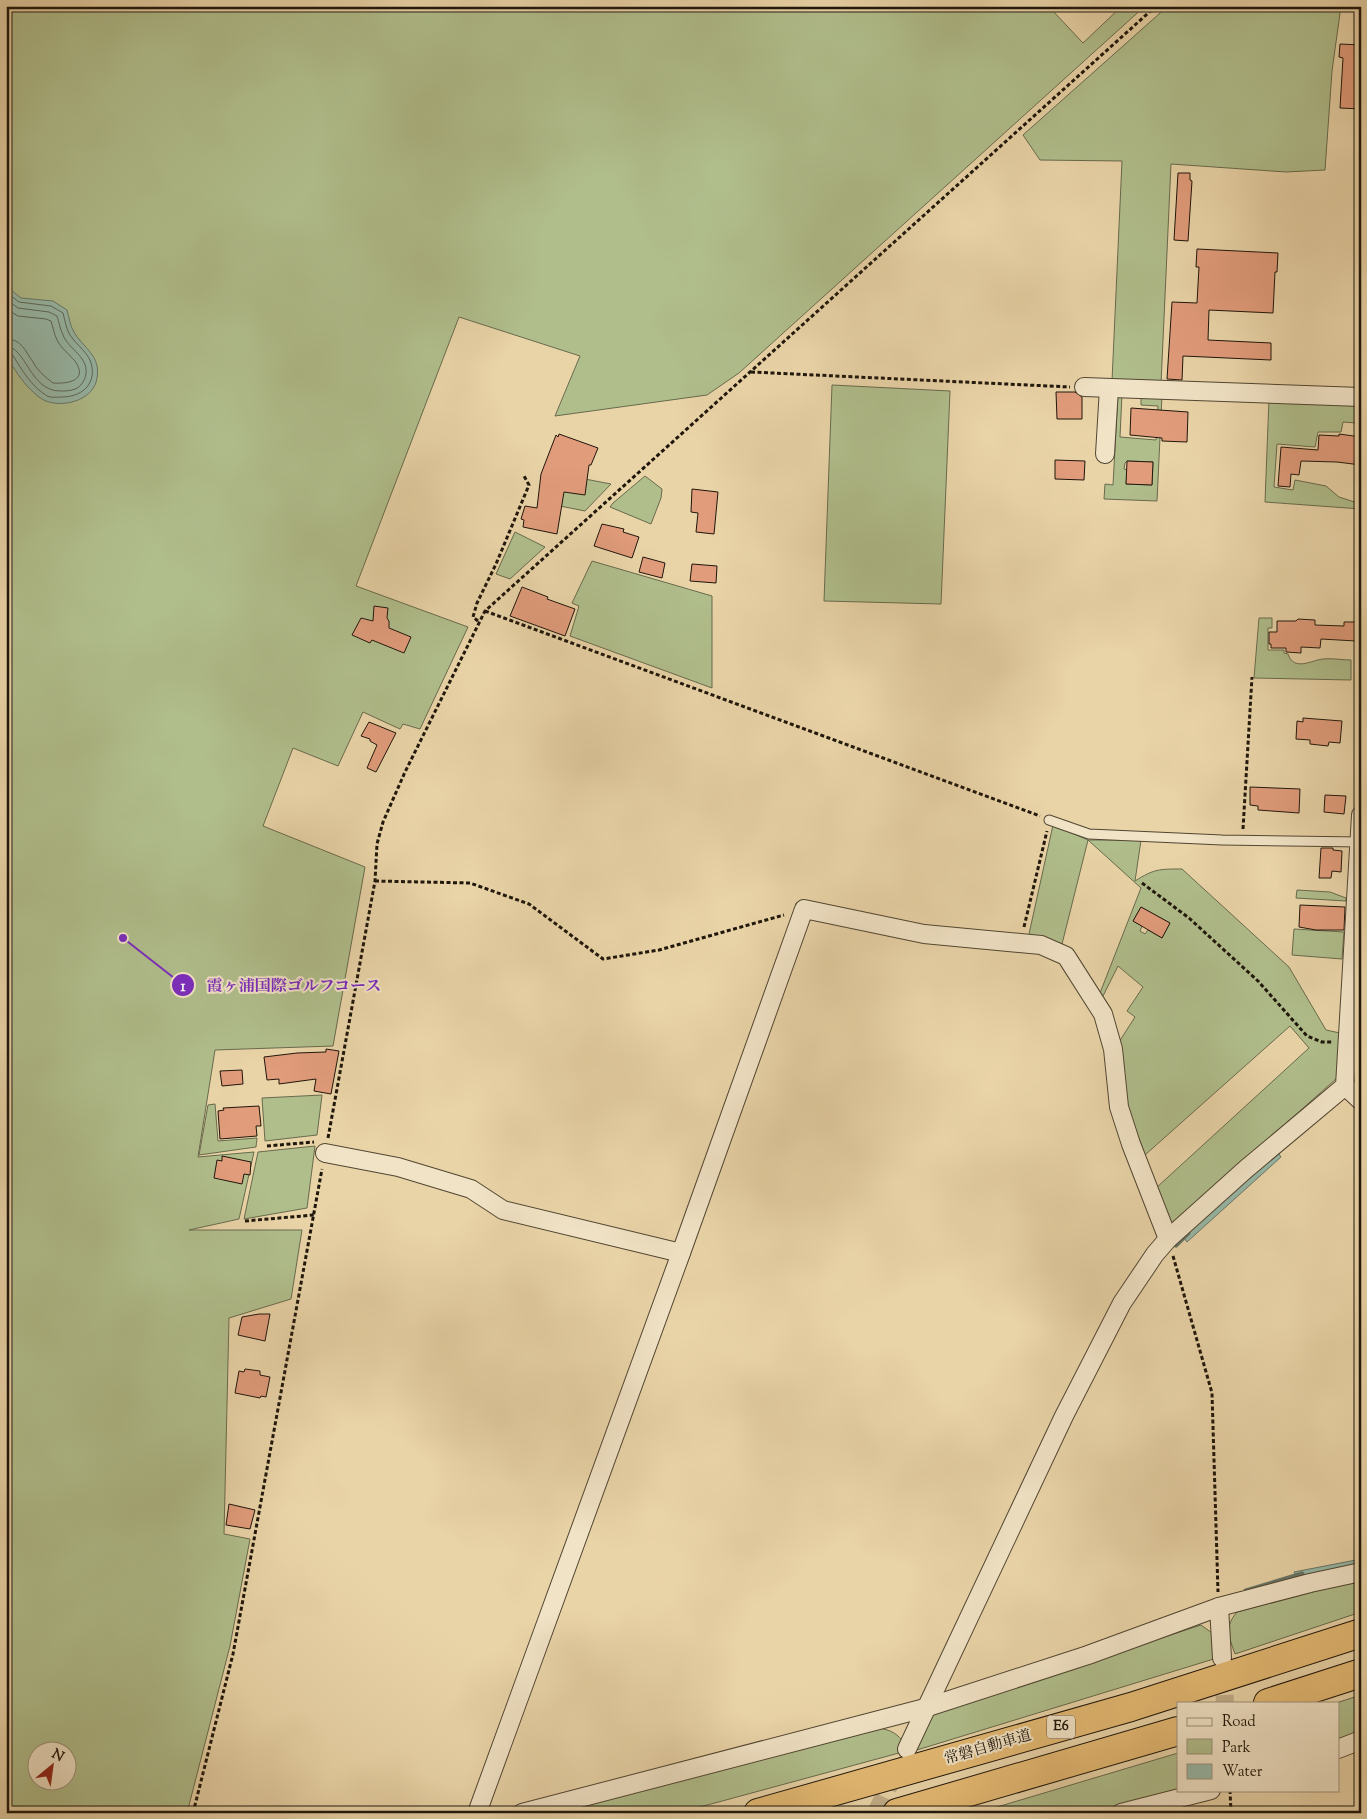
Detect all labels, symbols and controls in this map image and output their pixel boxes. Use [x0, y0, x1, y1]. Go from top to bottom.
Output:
callout: 霞ヶ浦国際ゴルフコース [171, 970, 392, 1001]
text: 霞ヶ浦国際ゴルフコース [207, 976, 381, 999]
text: 1 [180, 977, 186, 998]
legend [1177, 1702, 1340, 1792]
text: Road [1222, 1712, 1256, 1733]
road number: E6 [1047, 1715, 1075, 1738]
street label: 常磐自動車道 [942, 1726, 1034, 1770]
text: Park [1222, 1738, 1251, 1759]
north arrow [28, 1742, 78, 1792]
text: N [48, 1745, 67, 1768]
text: Water [1222, 1762, 1263, 1783]

